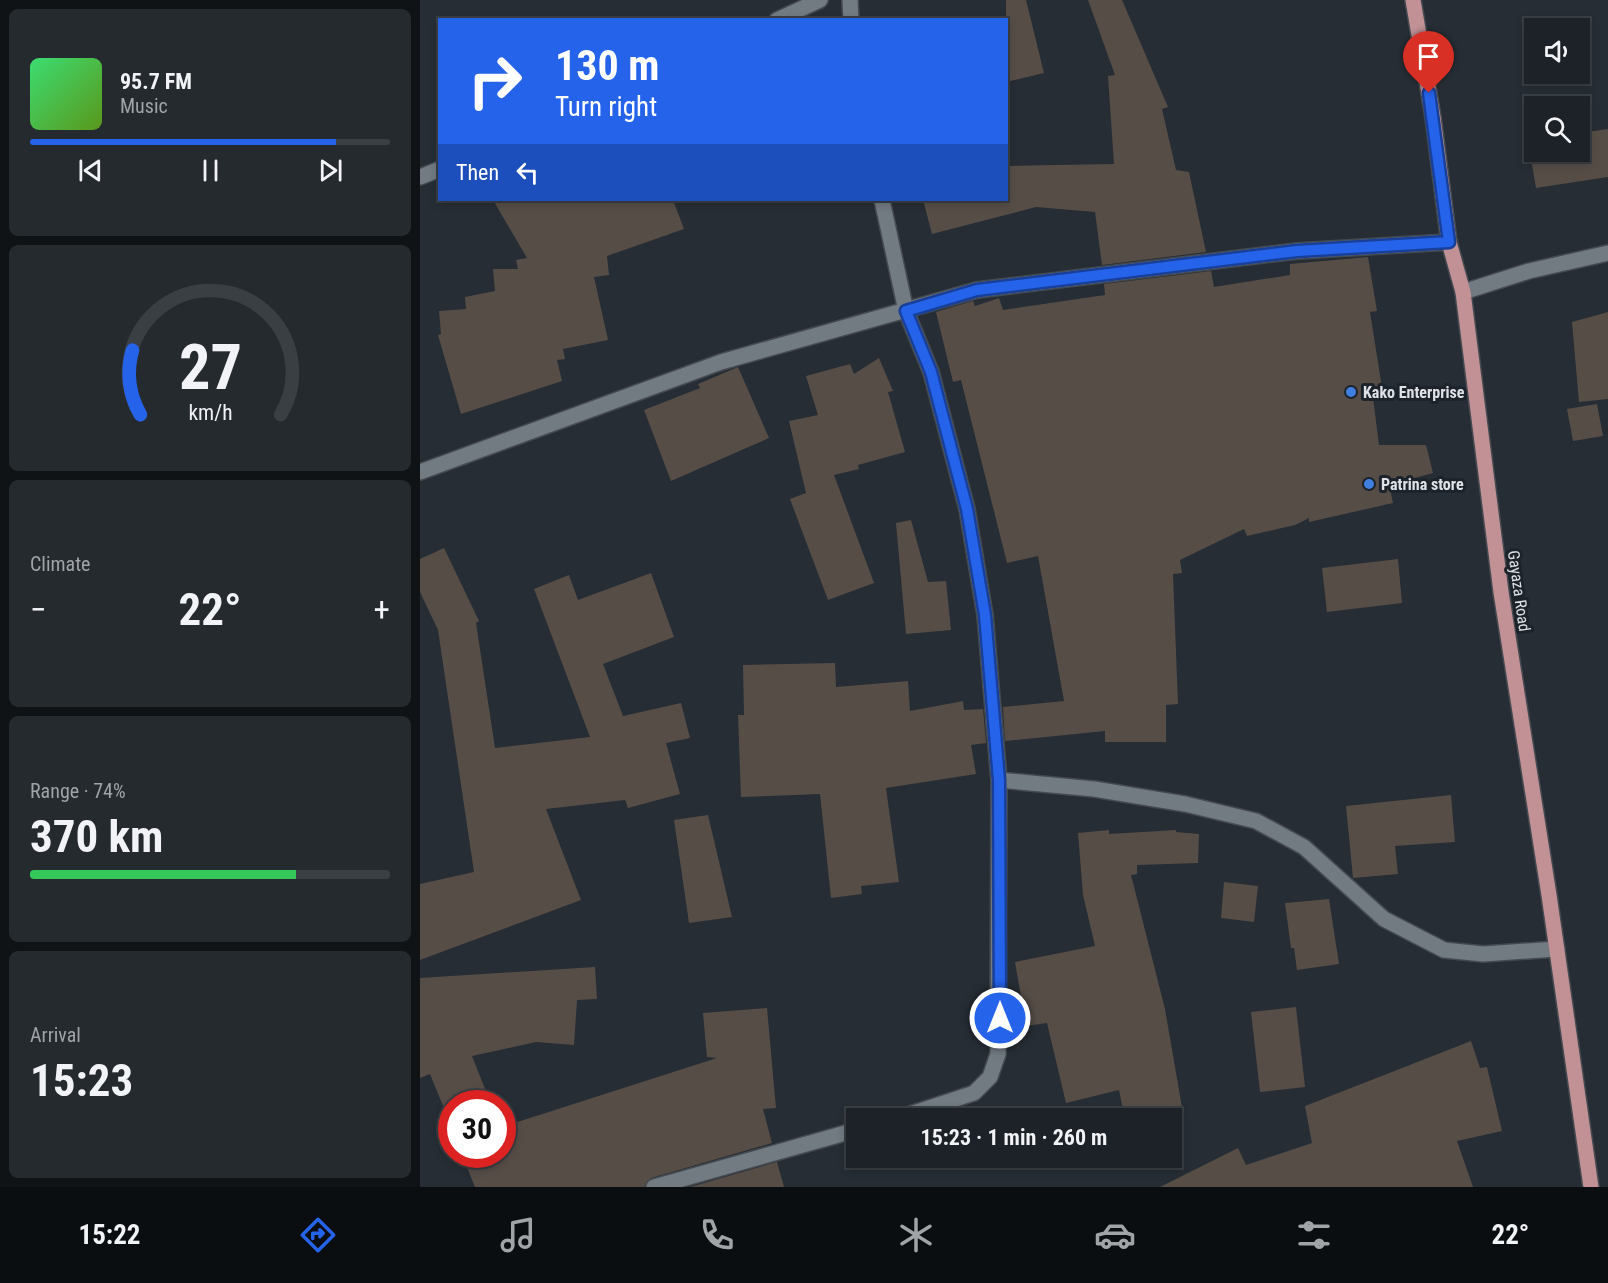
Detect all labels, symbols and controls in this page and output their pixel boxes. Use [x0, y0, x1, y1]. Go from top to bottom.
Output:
map controls [1524, 18, 1590, 162]
button: sound [1524, 18, 1590, 84]
pin [1403, 31, 1454, 93]
icon: arrive [1412, 40, 1445, 73]
text: 130 m [555, 41, 660, 90]
icon: right [456, 42, 534, 120]
text: 95.7 FM [120, 69, 192, 94]
text: Turn right [555, 91, 657, 123]
text: Music [120, 94, 168, 118]
button: search [1524, 96, 1590, 162]
icon: previous [74, 154, 107, 187]
icon: pause [194, 154, 227, 187]
icon: next [314, 154, 347, 187]
icon: left [511, 156, 544, 189]
text: Then [456, 160, 499, 185]
text: 27 [178, 331, 242, 404]
place label: Kako Enterprise [1363, 383, 1465, 402]
marker: Kako Enterprise [1344, 385, 1358, 399]
text: km/h [188, 400, 232, 425]
place label: Patrina store [1381, 475, 1464, 494]
marker: Patrina store [1362, 477, 1376, 491]
street label: Gayaza Road [1504, 549, 1534, 633]
text: Climate [30, 552, 90, 576]
text: 22° [179, 583, 242, 636]
text: − [30, 590, 47, 629]
text: + [374, 590, 390, 629]
text: Range · 74% [30, 779, 126, 803]
text: 370 km [30, 810, 163, 863]
position arrow [968, 986, 1032, 1050]
text: Arrival [30, 1023, 81, 1047]
text: 15:23 [30, 1054, 133, 1107]
speed limit sign: 30 [438, 1090, 516, 1168]
text: 15:23 · 1 min · 260 m [921, 1125, 1107, 1150]
icon: directions [297, 1214, 339, 1256]
icon: music [497, 1214, 539, 1256]
icon: phone [696, 1214, 738, 1256]
icon: climate [895, 1214, 937, 1256]
icon: car [1094, 1214, 1136, 1256]
icon: filters [1293, 1214, 1335, 1256]
text: 15:22 [79, 1219, 140, 1251]
text: 22° [1492, 1219, 1529, 1251]

